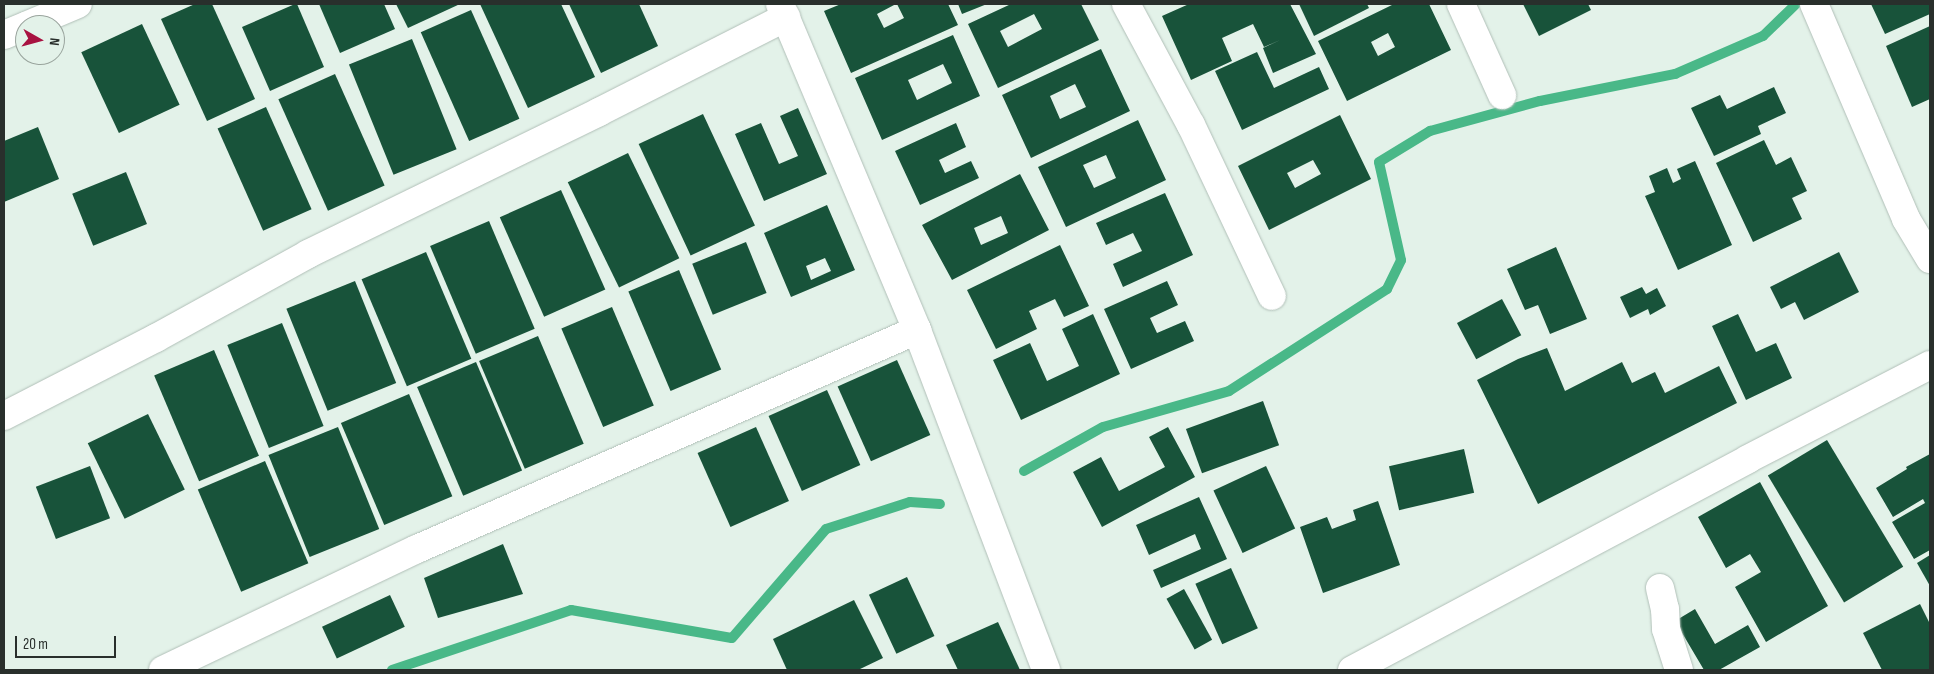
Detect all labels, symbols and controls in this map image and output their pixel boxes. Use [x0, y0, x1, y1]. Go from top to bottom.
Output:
north arrow [15, 15, 65, 65]
text: N [46, 37, 63, 47]
scale bar [18, 626, 119, 658]
text: 20 m [23, 635, 48, 654]

